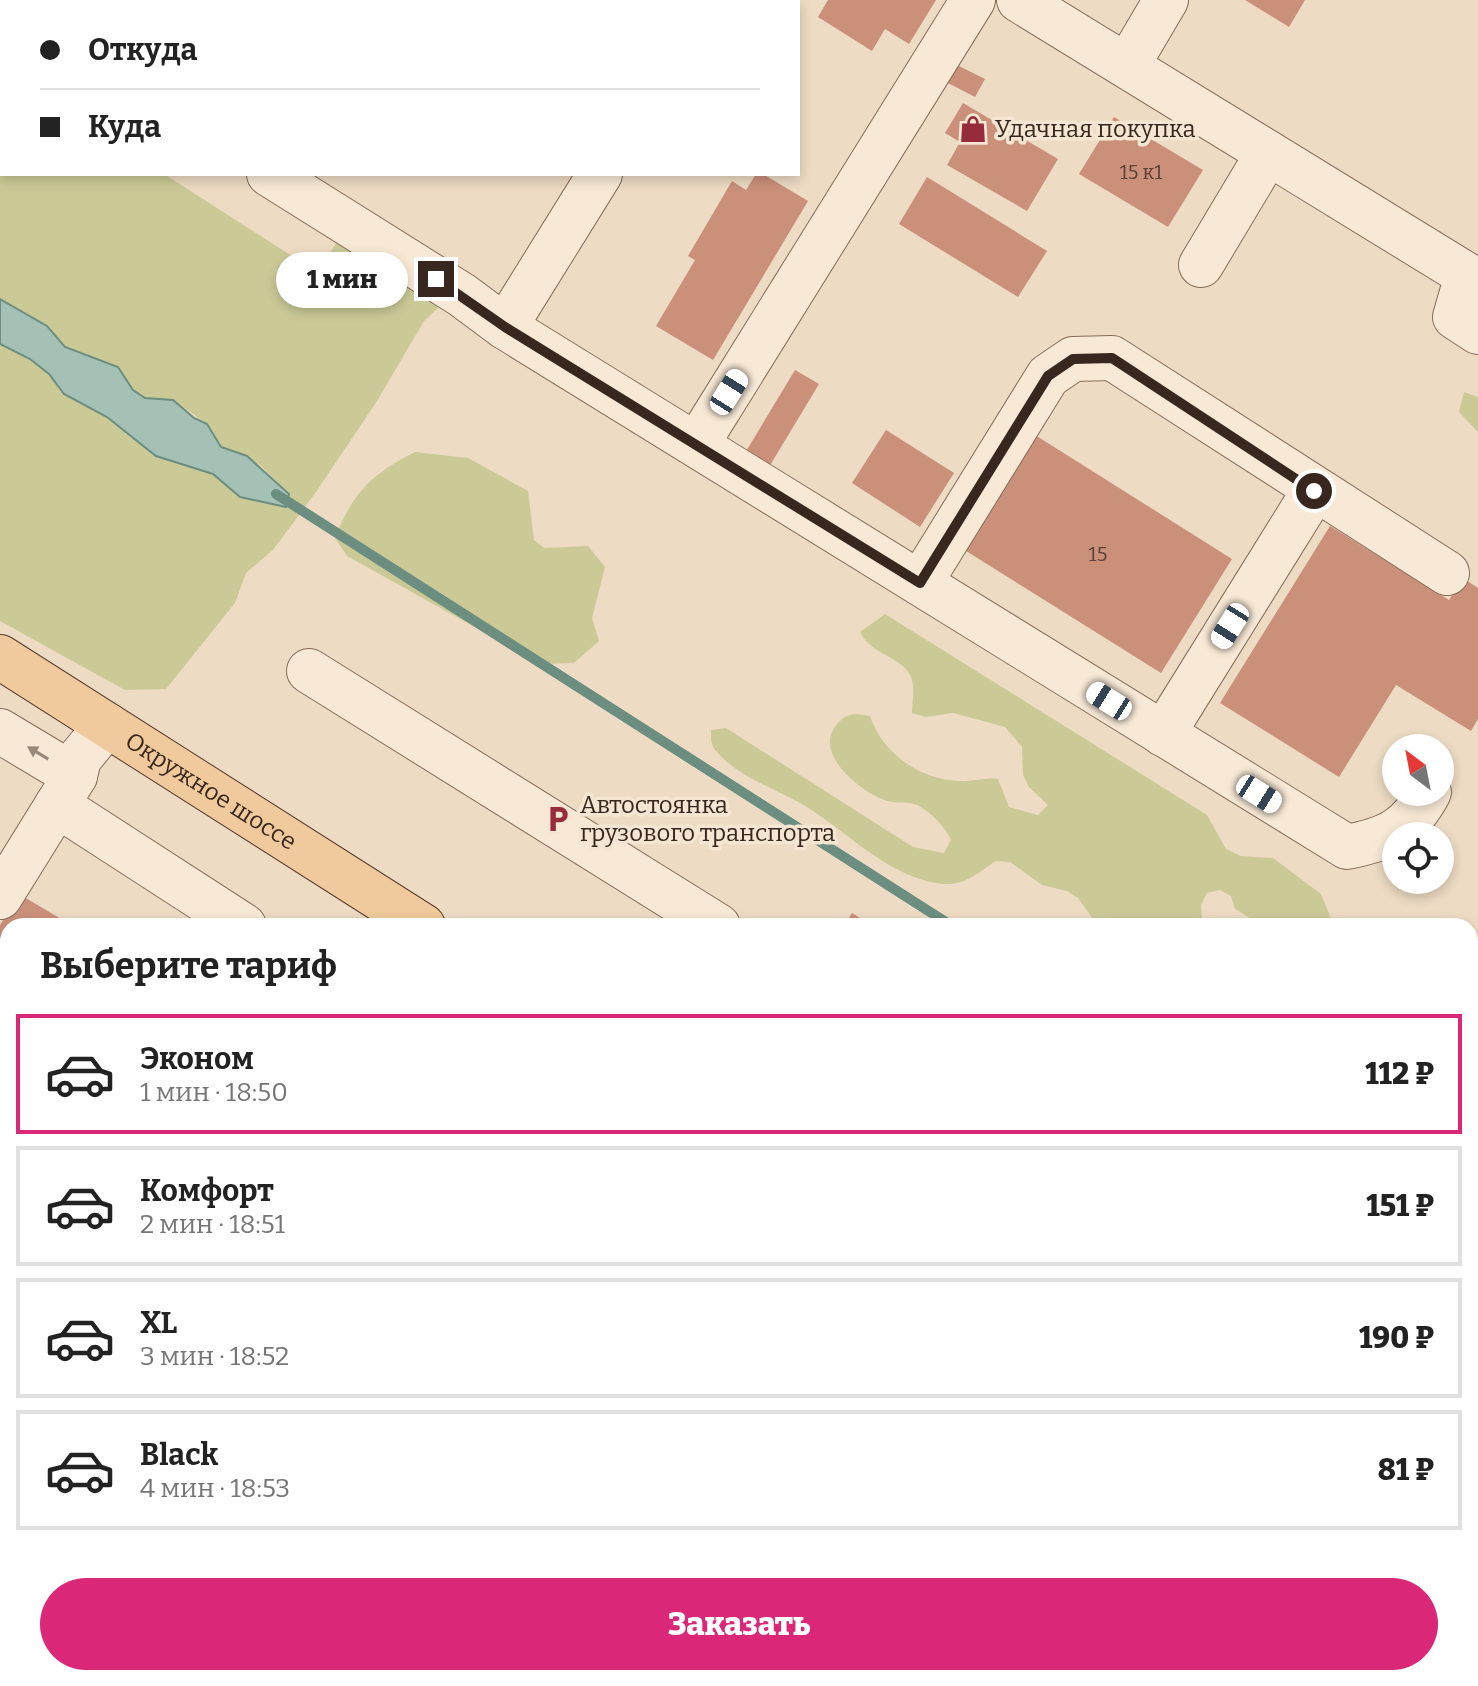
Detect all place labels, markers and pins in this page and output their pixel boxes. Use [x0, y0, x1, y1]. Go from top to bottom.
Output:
shop icon: Удачная покупка [958, 114, 988, 144]
place label: Удачная покупка [995, 115, 1196, 143]
place label: Автостоянка грузового транспорта [580, 791, 835, 847]
parking icon: Автостоянка грузового транспорта [543, 804, 573, 834]

